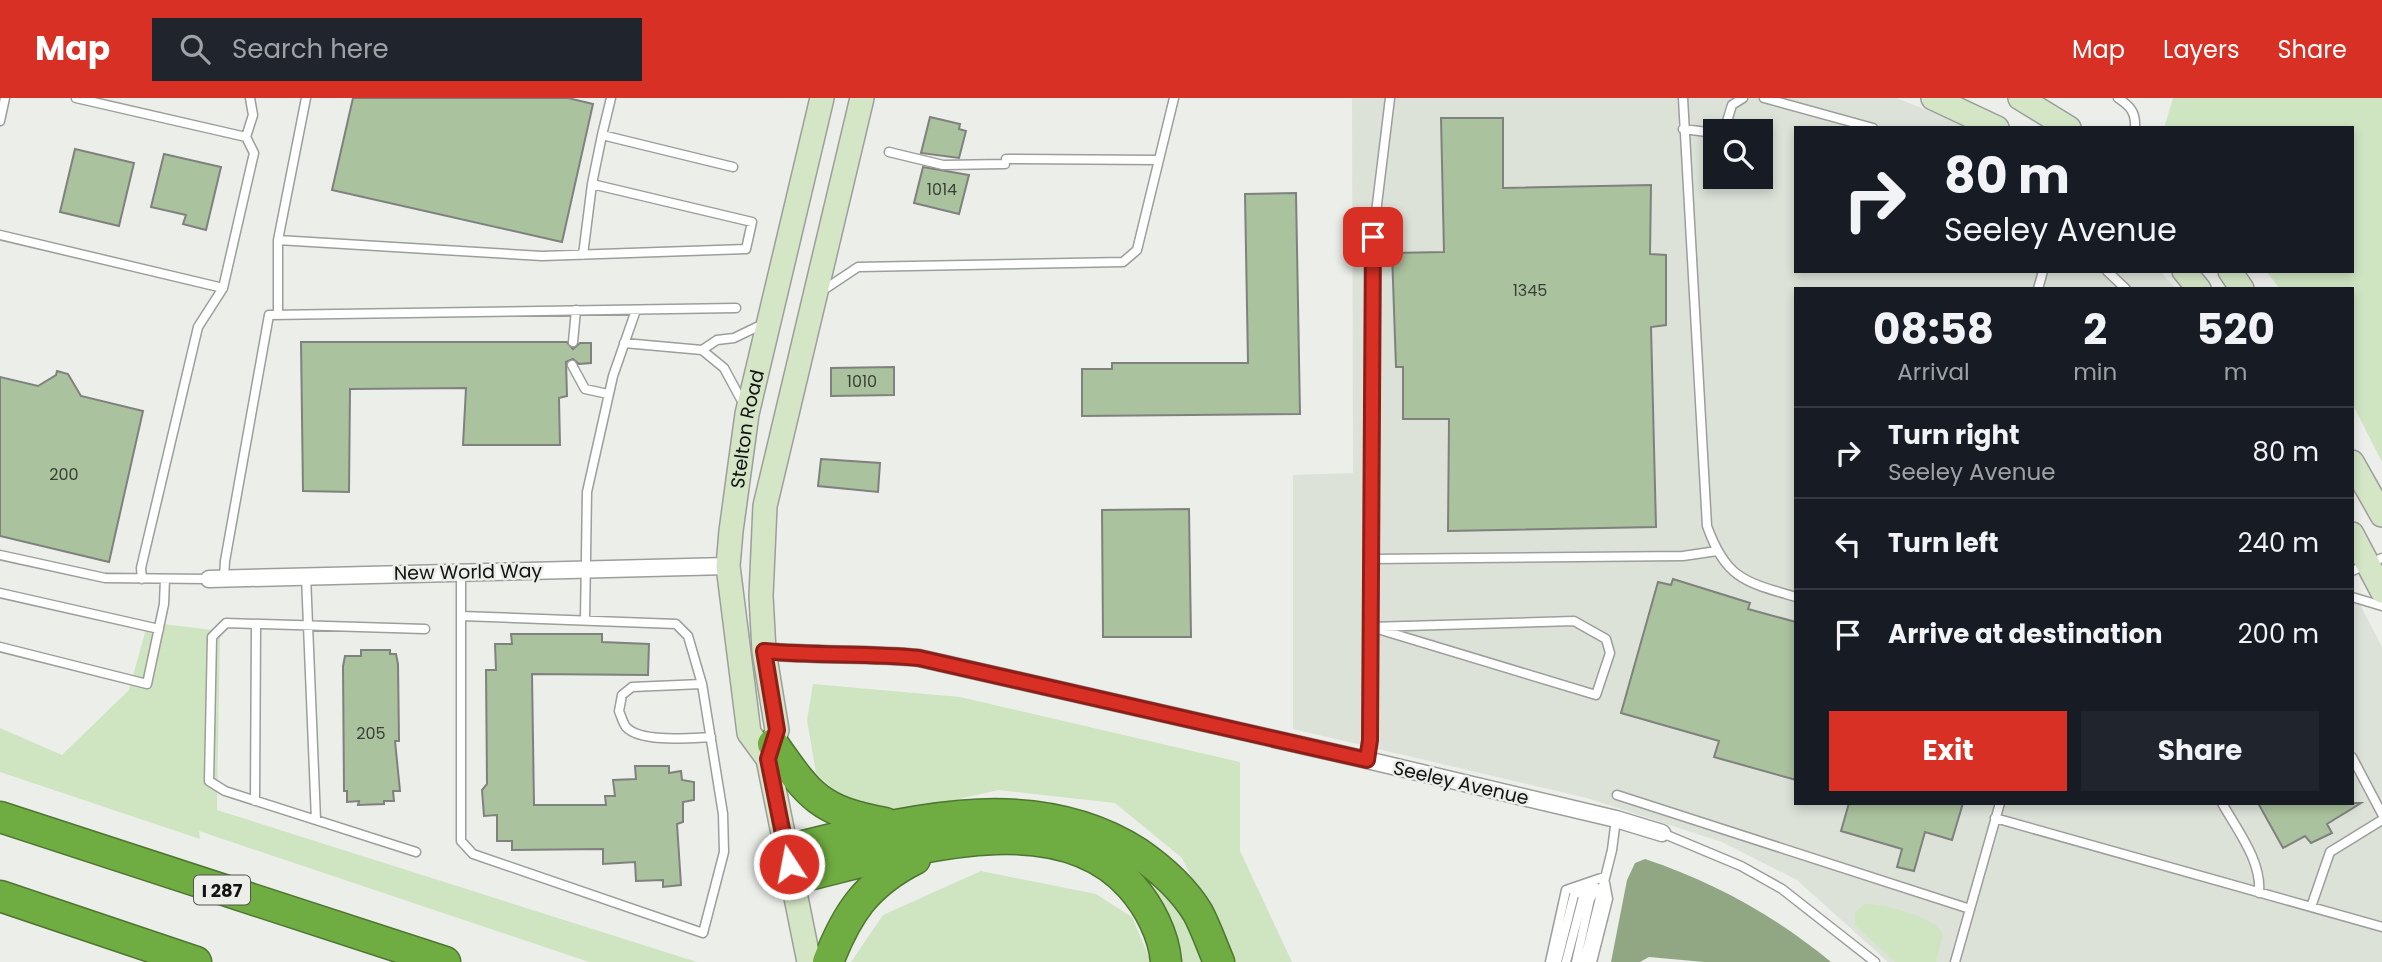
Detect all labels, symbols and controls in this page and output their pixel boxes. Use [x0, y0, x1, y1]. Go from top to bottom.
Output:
search box [152, 18, 642, 81]
text: Map [35, 25, 110, 72]
icon: search [176, 30, 214, 68]
text: Search here [232, 31, 389, 67]
text: Map [2072, 33, 2125, 66]
text: Layers [2163, 33, 2239, 66]
text: Share [2277, 33, 2347, 66]
map controls [1703, 119, 1773, 189]
button: search [1703, 119, 1773, 189]
text: 80 m [1944, 142, 2070, 210]
icon: right [1829, 154, 1920, 245]
house number: 1014 [927, 178, 957, 201]
pin [1343, 207, 1403, 267]
text: Seeley Avenue [1944, 207, 2177, 252]
icon: arrive [1354, 218, 1392, 256]
house number: 1345 [1513, 279, 1547, 302]
text: 08:58 [1873, 300, 1994, 359]
text: 2 [2083, 300, 2107, 359]
text: 520 [2196, 300, 2275, 359]
text: Arrival [1897, 356, 1970, 388]
text: min [2073, 356, 2117, 388]
text: m [2224, 356, 2247, 388]
street label: Stelton Road [723, 367, 771, 490]
house number: 1010 [847, 370, 877, 393]
text: Turn right [1888, 417, 2020, 453]
icon: right [1829, 434, 1867, 472]
text: 80 m [2253, 434, 2319, 470]
text: Seeley Avenue [1888, 456, 2055, 488]
house number: 200 [49, 463, 79, 486]
icon: left [1829, 525, 1867, 563]
text: Turn left [1888, 525, 1999, 561]
text: 240 m [2238, 525, 2319, 561]
street label: New World Way [394, 557, 543, 587]
icon: arrive [1829, 616, 1867, 654]
text: Arrive at destination [1888, 616, 2163, 652]
text: 200 m [2238, 616, 2319, 652]
button: Exit [1829, 711, 2067, 791]
button: Share [2081, 711, 2319, 791]
house number: 205 [356, 722, 386, 745]
street label: Seeley Avenue [1391, 754, 1531, 812]
position arrow [752, 827, 826, 901]
road number: I 287 [194, 876, 250, 904]

